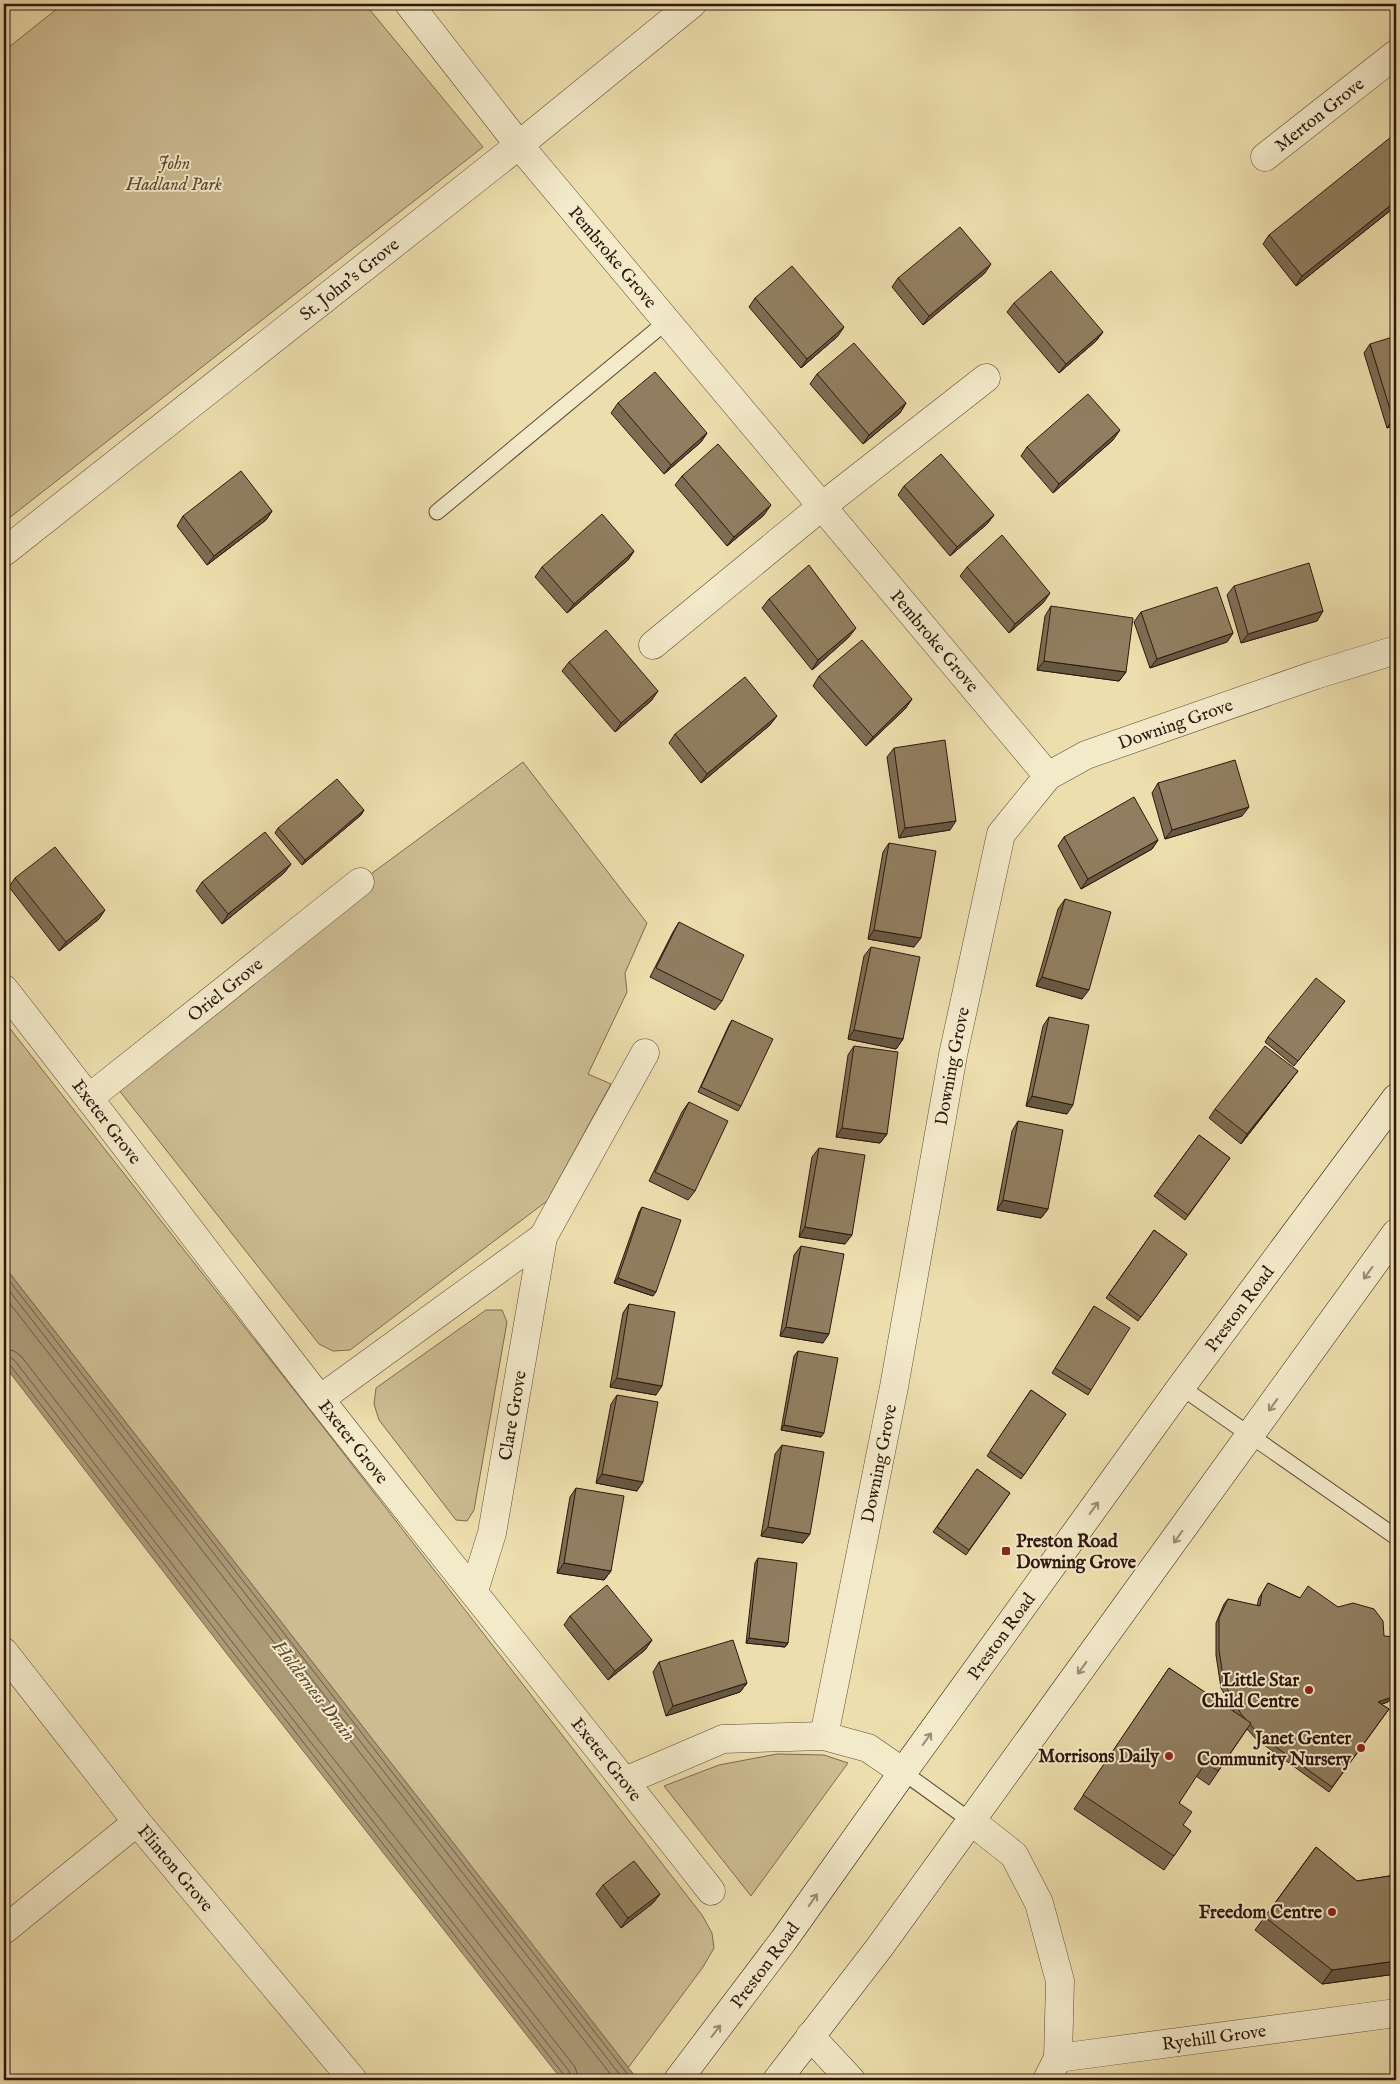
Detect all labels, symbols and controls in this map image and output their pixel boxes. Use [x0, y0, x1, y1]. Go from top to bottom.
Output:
street label: Merton Grove [1271, 73, 1370, 158]
park label: John Hadland Park [125, 153, 222, 197]
street label: Pembroke Grove [562, 202, 661, 314]
street label: St. John's Grove [296, 234, 405, 327]
street label: Pembroke Grove [884, 586, 983, 698]
street label: Downing Grove [1115, 695, 1236, 756]
street label: Oriel Grove [184, 954, 268, 1028]
street label: Downing Grove [931, 1005, 976, 1127]
street label: Exeter Grove [66, 1076, 146, 1170]
street label: Preston Road [1201, 1262, 1280, 1357]
one-way arrow [1363, 1266, 1373, 1280]
street label: Clare Grove [495, 1369, 533, 1463]
street label: Exeter Grove [312, 1396, 393, 1489]
one-way arrow [1268, 1398, 1278, 1412]
street label: Downing Grove [857, 1403, 903, 1525]
one-way arrow [1089, 1501, 1099, 1515]
one-way arrow [1173, 1529, 1183, 1543]
place label: Preston Road Downing Grove [1016, 1531, 1137, 1575]
marker: Preston Road Downing Grove [1000, 1545, 1012, 1557]
street label: Preston Road [963, 1589, 1042, 1685]
water label: Holderness Drain [266, 1635, 360, 1747]
one-way arrow [1077, 1661, 1087, 1675]
place label: Little Star Child Centre [1202, 1670, 1300, 1714]
marker: Little Star Child Centre [1303, 1684, 1315, 1696]
street label: Exeter Grove [565, 1713, 646, 1807]
place label: Janet Genter Community Nursery [1197, 1728, 1352, 1772]
one-way arrow [922, 1732, 932, 1746]
marker: Janet Genter Community Nursery [1355, 1742, 1367, 1754]
place label: Morrisons Daily [1038, 1746, 1160, 1769]
marker: Morrisons Daily [1163, 1750, 1175, 1762]
street label: Flinton Grove [131, 1821, 218, 1917]
one-way arrow [807, 1894, 818, 1907]
place label: Freedom Centre [1199, 1902, 1323, 1925]
marker: Freedom Centre [1326, 1906, 1338, 1918]
street label: Preston Road [726, 1918, 806, 2013]
street label: Ryehill Grove [1161, 2020, 1268, 2057]
one-way arrow [711, 2024, 721, 2038]

